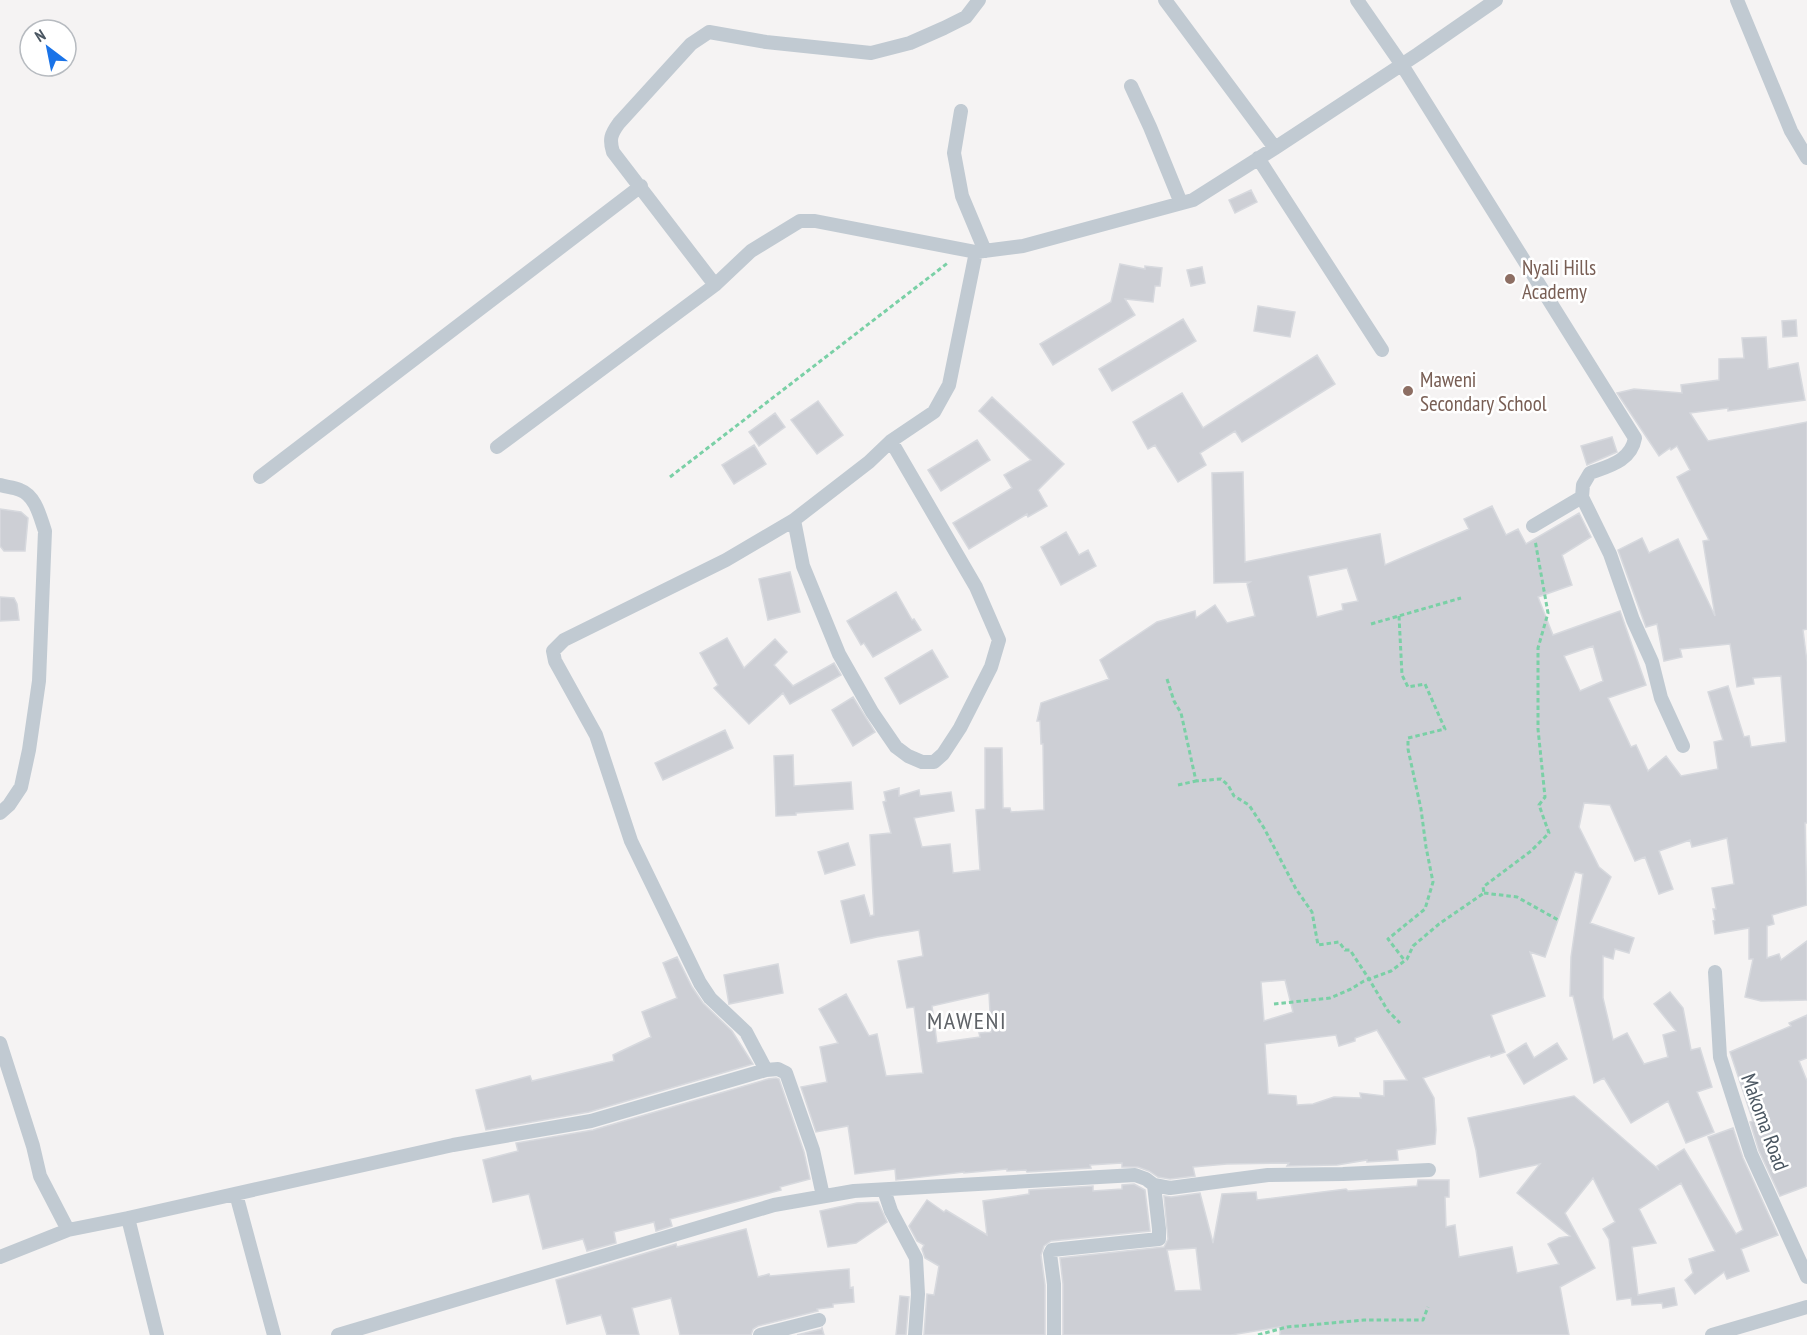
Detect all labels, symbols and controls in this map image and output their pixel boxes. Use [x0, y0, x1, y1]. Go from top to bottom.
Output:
north arrow [18, 18, 78, 78]
text: N [31, 25, 49, 46]
place label: Nyali Hills Academy [1522, 254, 1596, 305]
marker: Nyali Hills Academy [1503, 272, 1517, 286]
place label: Maweni Secondary School [1420, 366, 1547, 417]
marker: Maweni Secondary School [1401, 384, 1415, 398]
district label: MAWENI [927, 1005, 1007, 1036]
street label: Makoma Road [1735, 1070, 1795, 1174]

